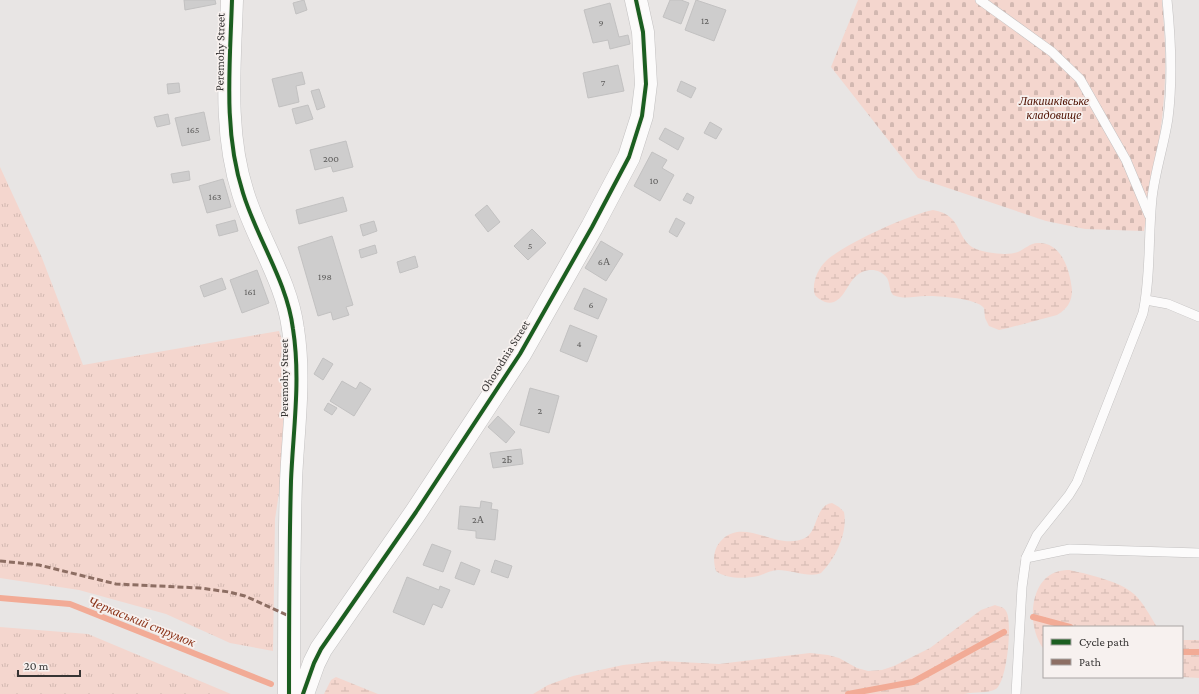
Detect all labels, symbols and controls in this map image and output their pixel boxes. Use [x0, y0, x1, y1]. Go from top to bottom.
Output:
street label: Peremohy Street [212, 12, 228, 91]
house number: 12 [701, 15, 709, 26]
house number: 9 [598, 17, 604, 28]
house number: 7 [601, 77, 606, 88]
park label: Лакишківське кладовище [1018, 94, 1090, 122]
house number: 165 [187, 124, 200, 135]
house number: 200 [323, 153, 339, 164]
house number: 10 [650, 175, 659, 186]
house number: 163 [209, 191, 222, 202]
house number: 5 [528, 240, 533, 251]
house number: 6А [598, 256, 611, 267]
house number: 198 [318, 271, 332, 282]
house number: 161 [244, 286, 256, 297]
house number: 6 [588, 299, 594, 310]
street label: Ohorodnia Street [477, 317, 533, 395]
street label: Peremohy Street [277, 338, 291, 417]
house number: 4 [576, 338, 582, 349]
house number: 2 [538, 405, 543, 416]
house number: 2Б [502, 454, 513, 465]
house number: 2А [472, 514, 485, 525]
water label: Черкаський струмок [86, 593, 199, 650]
legend [1043, 626, 1183, 678]
text: Cycle path [1079, 635, 1130, 649]
scale bar [18, 652, 80, 678]
text: Path [1079, 655, 1101, 669]
text: 20 m [24, 659, 49, 673]

